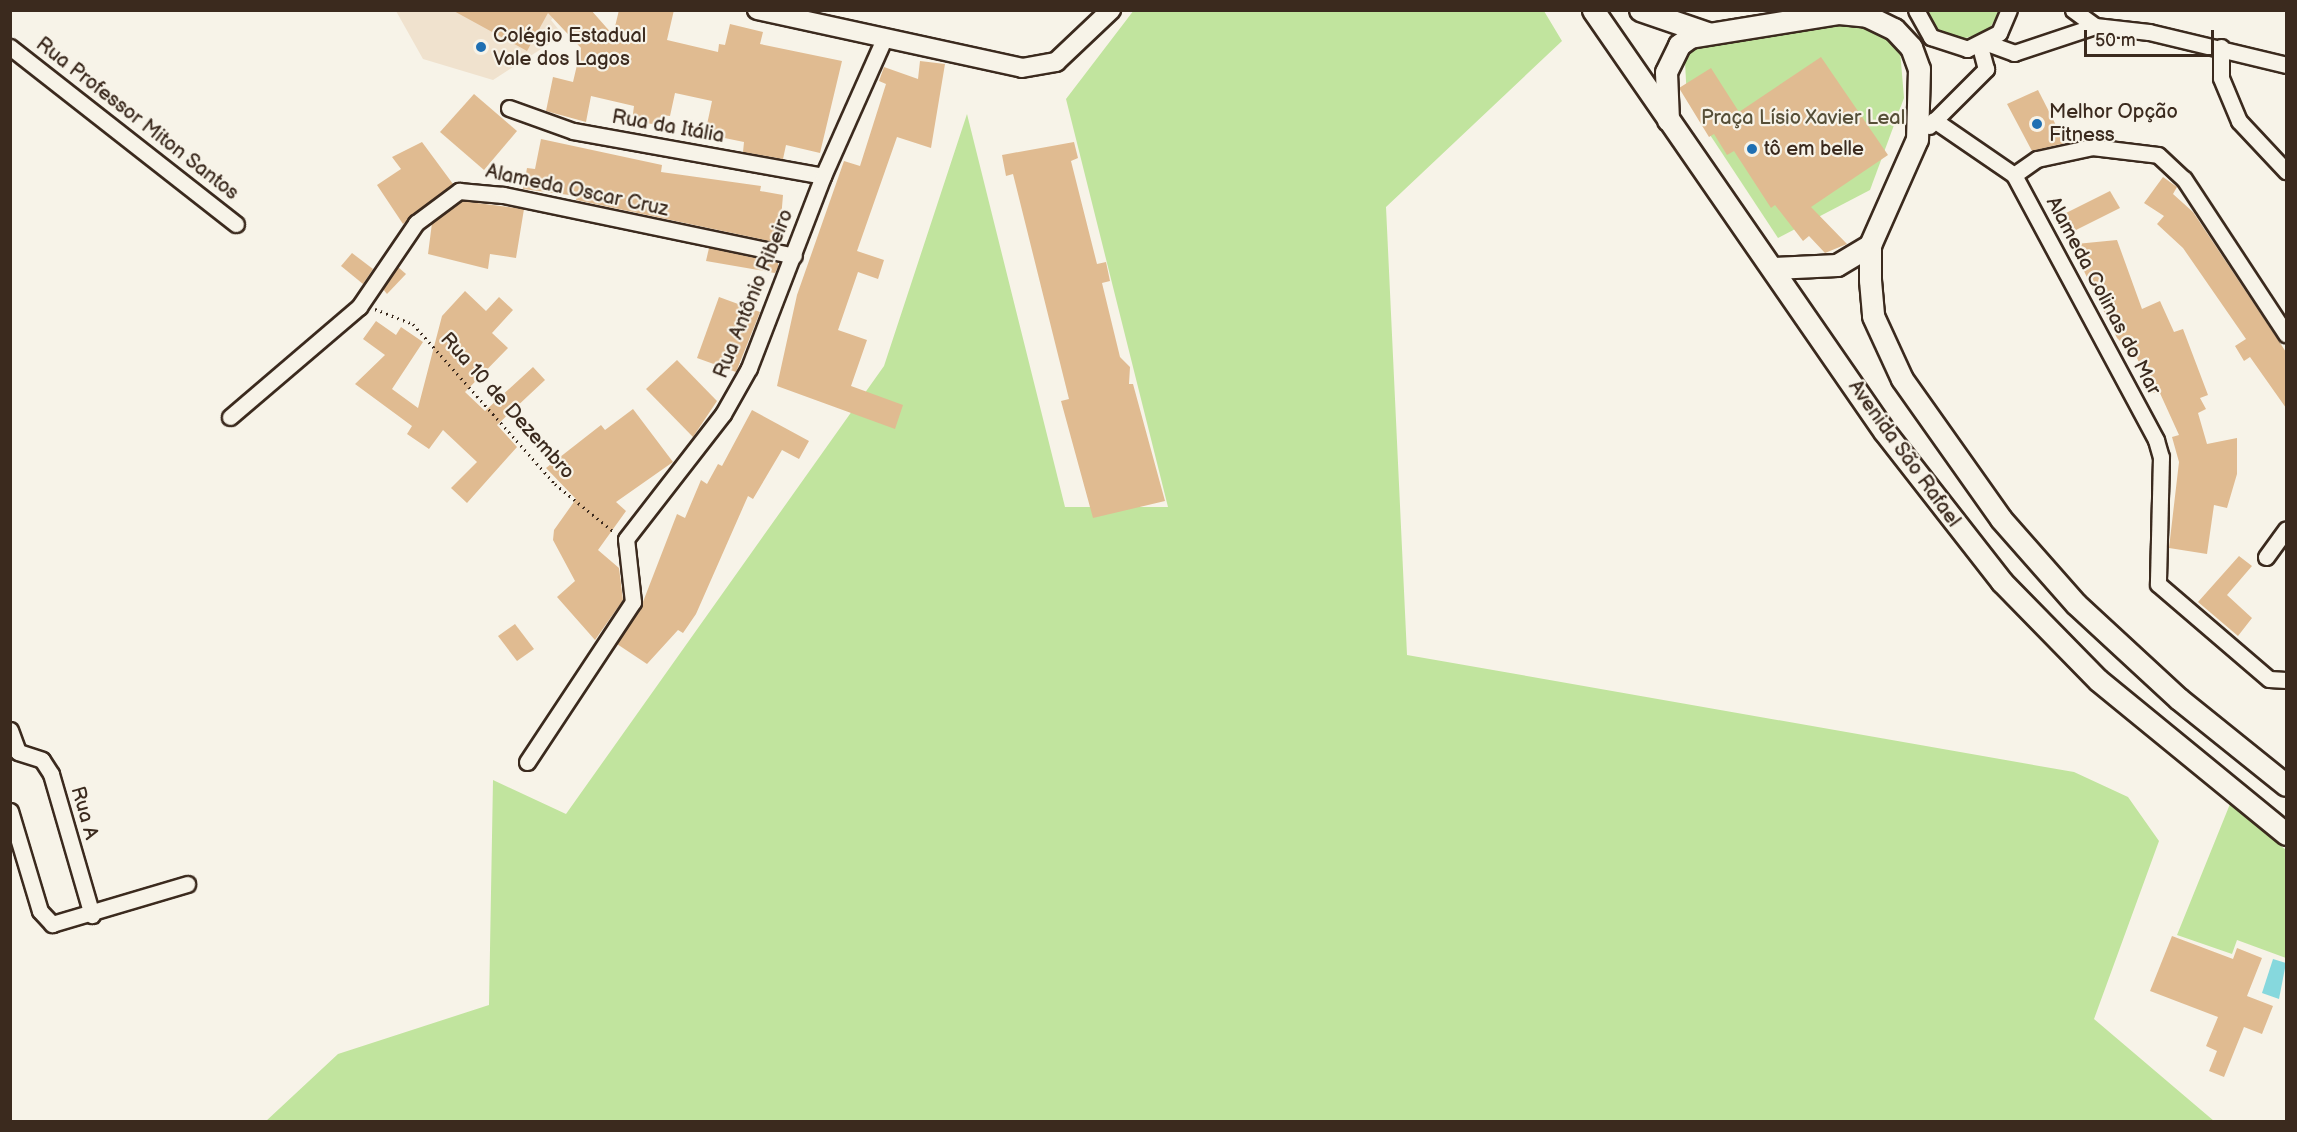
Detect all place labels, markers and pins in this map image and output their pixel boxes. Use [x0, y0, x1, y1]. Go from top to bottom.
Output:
place label: Colégio Estadual Vale dos Lagos [493, 24, 646, 71]
marker: Colégio Estadual Vale dos Lagos [474, 40, 488, 54]
place label: Melhor Opção Fitness [2049, 100, 2178, 147]
marker: Melhor Opção Fitness [2030, 117, 2044, 131]
place label: tô em belle [1764, 137, 1864, 161]
marker: tô em belle [1745, 142, 1759, 156]

